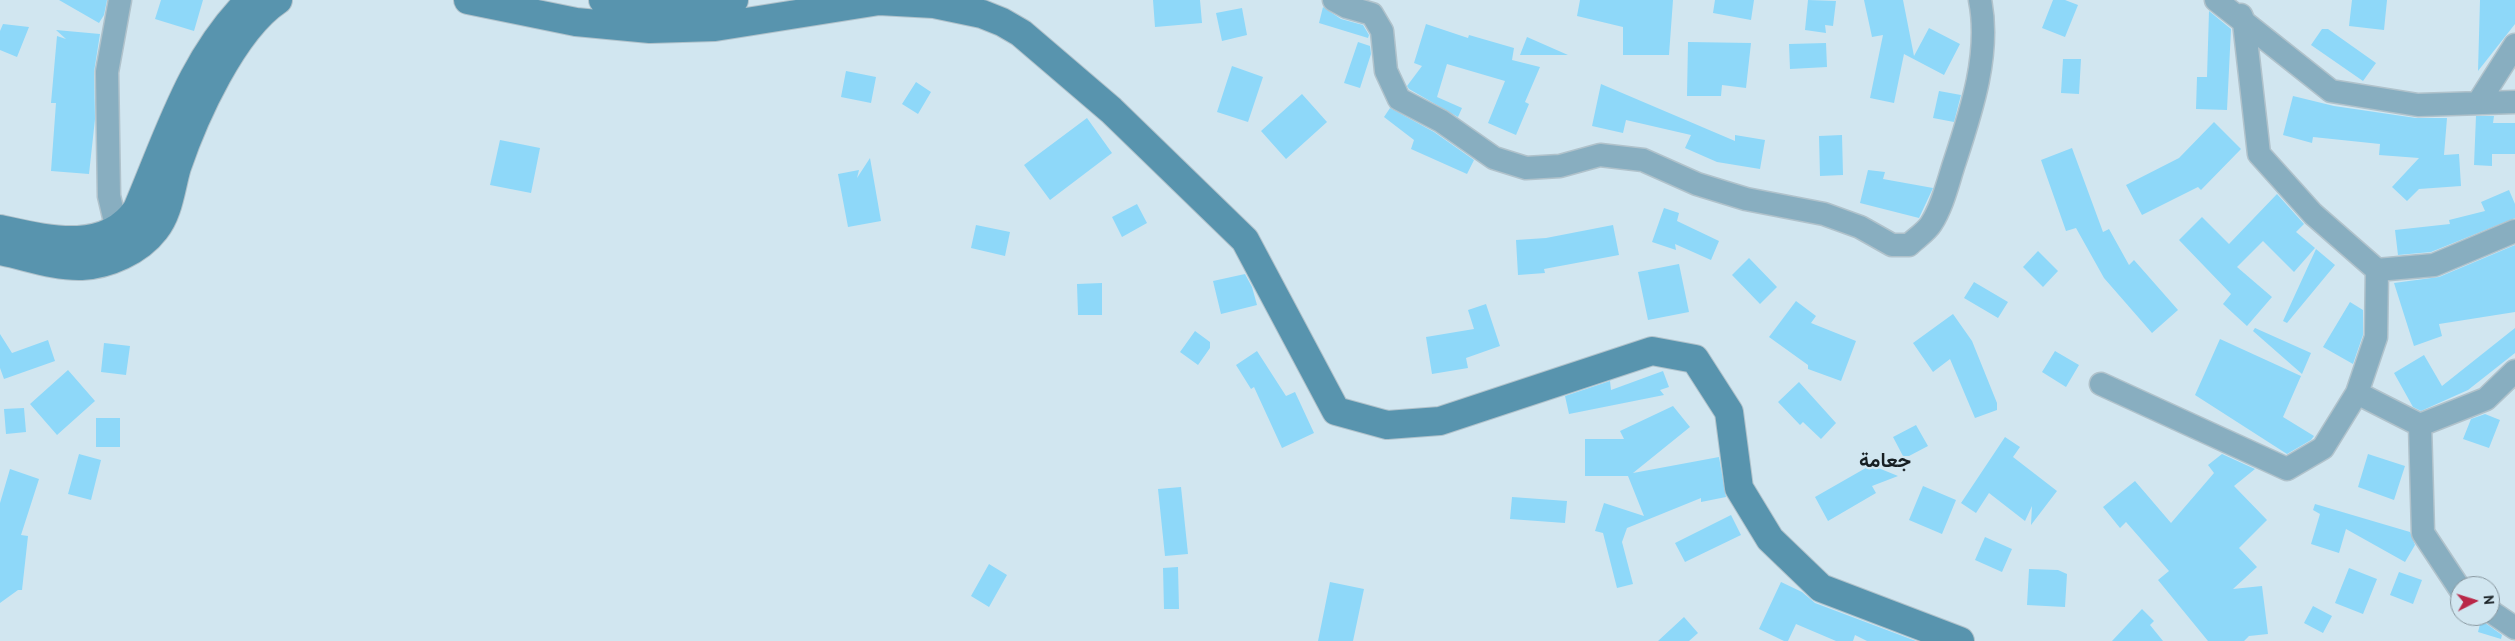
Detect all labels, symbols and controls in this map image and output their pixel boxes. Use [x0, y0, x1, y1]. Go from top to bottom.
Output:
district label: جعامة [1859, 449, 1911, 473]
north arrow [2450, 576, 2500, 626]
text: N [2480, 594, 2498, 605]

